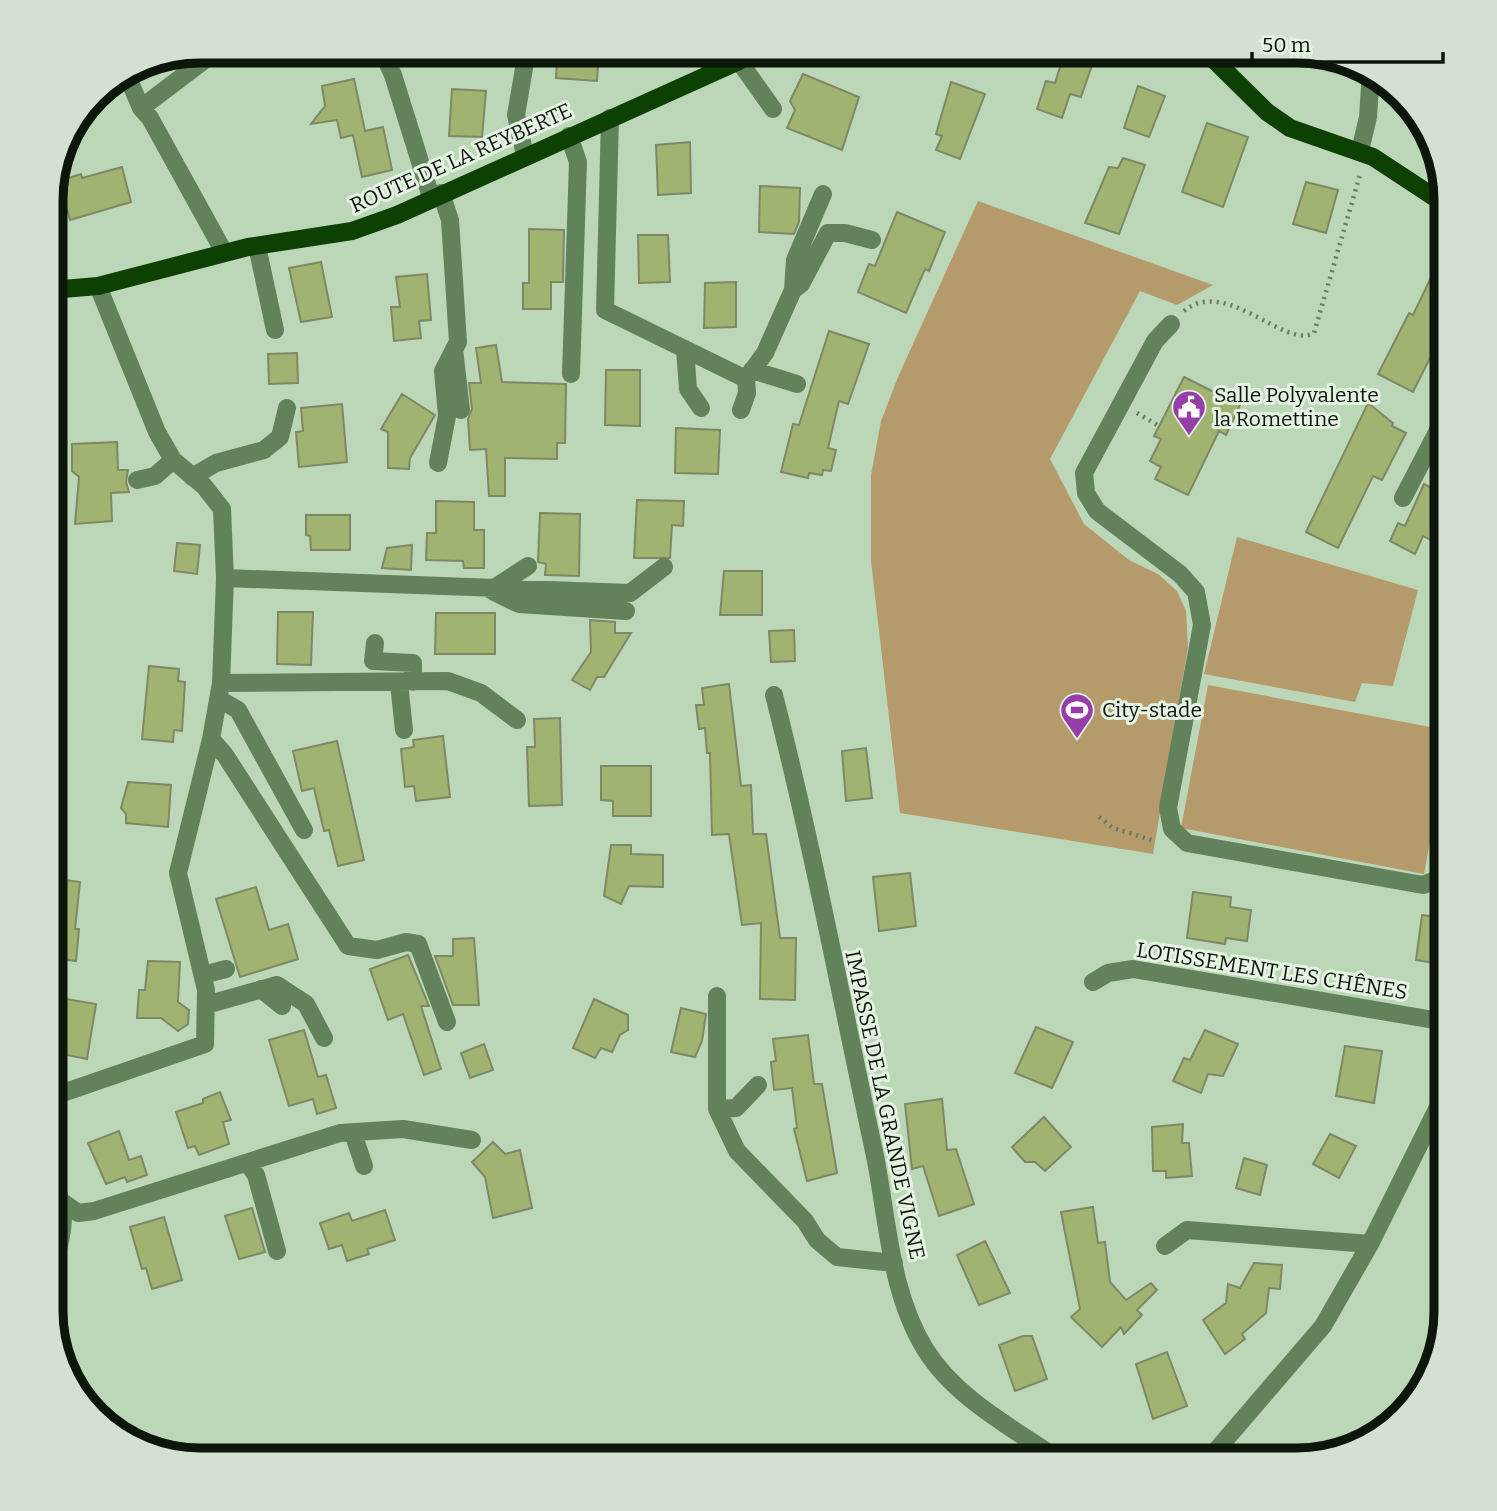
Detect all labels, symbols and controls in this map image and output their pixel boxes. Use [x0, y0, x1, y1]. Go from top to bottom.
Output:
scale bar [1252, 21, 1443, 65]
text: 50 m [1262, 32, 1311, 58]
street label: ROUTE DE LA REYBERTE [346, 97, 576, 219]
place label: Salle Polyvalente la Romettine [1214, 382, 1379, 432]
public building icon: Salle Polyvalente la Romettine [1170, 388, 1208, 437]
sports icon: City-stade [1058, 691, 1096, 740]
place label: City-stade [1102, 697, 1202, 723]
street label: LOTISSEMENT LES CHÊNES [1135, 937, 1409, 1005]
street label: IMPASSE DE LA GRANDE VIGNE [839, 948, 931, 1262]

